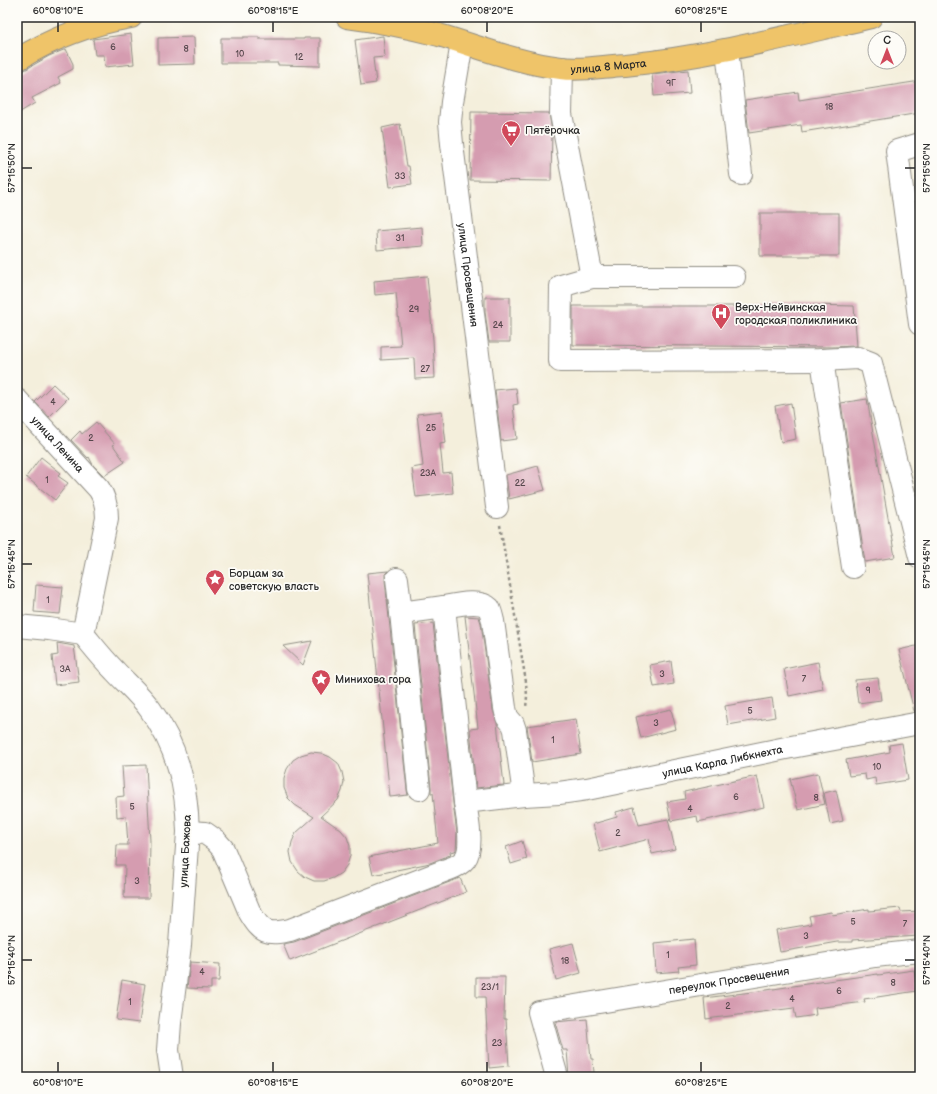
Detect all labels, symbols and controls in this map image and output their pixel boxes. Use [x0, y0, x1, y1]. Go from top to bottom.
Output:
text: 60°08'10"E [33, 5, 84, 17]
text: 60°08'15"E [248, 5, 299, 17]
text: 60°08'20"E [461, 5, 514, 17]
text: 60°08'25"E [675, 5, 728, 17]
north arrow [867, 30, 907, 70]
text: С [883, 34, 891, 47]
house number: 6 [110, 42, 116, 53]
house number: 8 [183, 44, 189, 55]
house number: 10 [236, 49, 244, 60]
house number: 12 [295, 52, 304, 63]
street label: улица 8 Марта [570, 57, 648, 76]
house number: 9Г [666, 78, 676, 89]
house number: 18 [825, 102, 833, 113]
supermarket icon: Пятёрочка [500, 119, 522, 147]
place label: Пятёрочка [525, 124, 581, 137]
text: 57°15'50"N [6, 143, 18, 193]
text: 57°15'50"N [921, 143, 933, 193]
house number: 33 [394, 171, 406, 182]
street label: улица Просвещения [455, 222, 481, 328]
house number: 31 [395, 233, 405, 244]
place label: Верх-Нейвинская городская поликлиника [735, 301, 857, 327]
hospital icon: Верх-Нейвинская городская поликлиника [710, 302, 732, 330]
house number: 29 [409, 304, 419, 315]
house number: 24 [493, 320, 504, 331]
house number: 27 [420, 364, 430, 375]
house number: 4 [50, 397, 56, 408]
street label: улица Ленина [28, 414, 87, 476]
house number: 25 [426, 423, 436, 434]
house number: 2 [88, 433, 94, 444]
house number: 23А [420, 468, 437, 479]
house number: 1 [45, 475, 49, 486]
house number: 22 [515, 478, 526, 489]
text: 57°15'45"N [6, 539, 18, 589]
text: 57°15'45"N [921, 539, 933, 589]
place label: Борцам за советскую власть [229, 567, 319, 593]
place icon: Борцам за советскую власть [204, 568, 226, 596]
house number: 1 [46, 595, 50, 606]
house number: 3А [60, 664, 71, 675]
place icon: Минихова гора [310, 668, 332, 696]
house number: 3 [659, 669, 665, 680]
place label: Минихова гора [335, 673, 411, 686]
house number: 7 [802, 674, 807, 685]
house number: 9 [865, 685, 871, 696]
house number: 5 [747, 706, 753, 717]
house number: 3 [653, 718, 659, 729]
house number: 1 [551, 735, 555, 746]
street label: улица Карла Либкнехта [661, 743, 784, 780]
house number: 10 [873, 762, 881, 773]
house number: 6 [733, 792, 739, 803]
house number: 8 [813, 793, 819, 804]
house number: 5 [129, 802, 135, 813]
house number: 4 [687, 804, 693, 815]
street label: улица Бажова [177, 814, 194, 888]
house number: 2 [615, 828, 621, 839]
house number: 3 [134, 876, 140, 887]
house number: 5 [850, 917, 856, 928]
house number: 7 [903, 919, 908, 930]
house number: 3 [803, 931, 809, 942]
text: 57°15'40"N [6, 935, 18, 985]
text: 57°15'40"N [921, 935, 933, 985]
house number: 1 [666, 950, 670, 961]
house number: 18 [561, 956, 569, 967]
street label: переулок Просвещения [668, 964, 790, 997]
house number: 4 [199, 967, 205, 978]
house number: 8 [890, 978, 896, 989]
house number: 23/1 [481, 982, 499, 993]
house number: 6 [836, 986, 842, 997]
house number: 4 [789, 994, 795, 1005]
house number: 1 [128, 997, 132, 1008]
house number: 2 [725, 1001, 731, 1012]
house number: 23 [492, 1038, 503, 1049]
text: 60°08'10"E [33, 1077, 84, 1089]
text: 60°08'15"E [248, 1077, 299, 1089]
text: 60°08'20"E [461, 1077, 514, 1089]
text: 60°08'25"E [675, 1077, 728, 1089]

